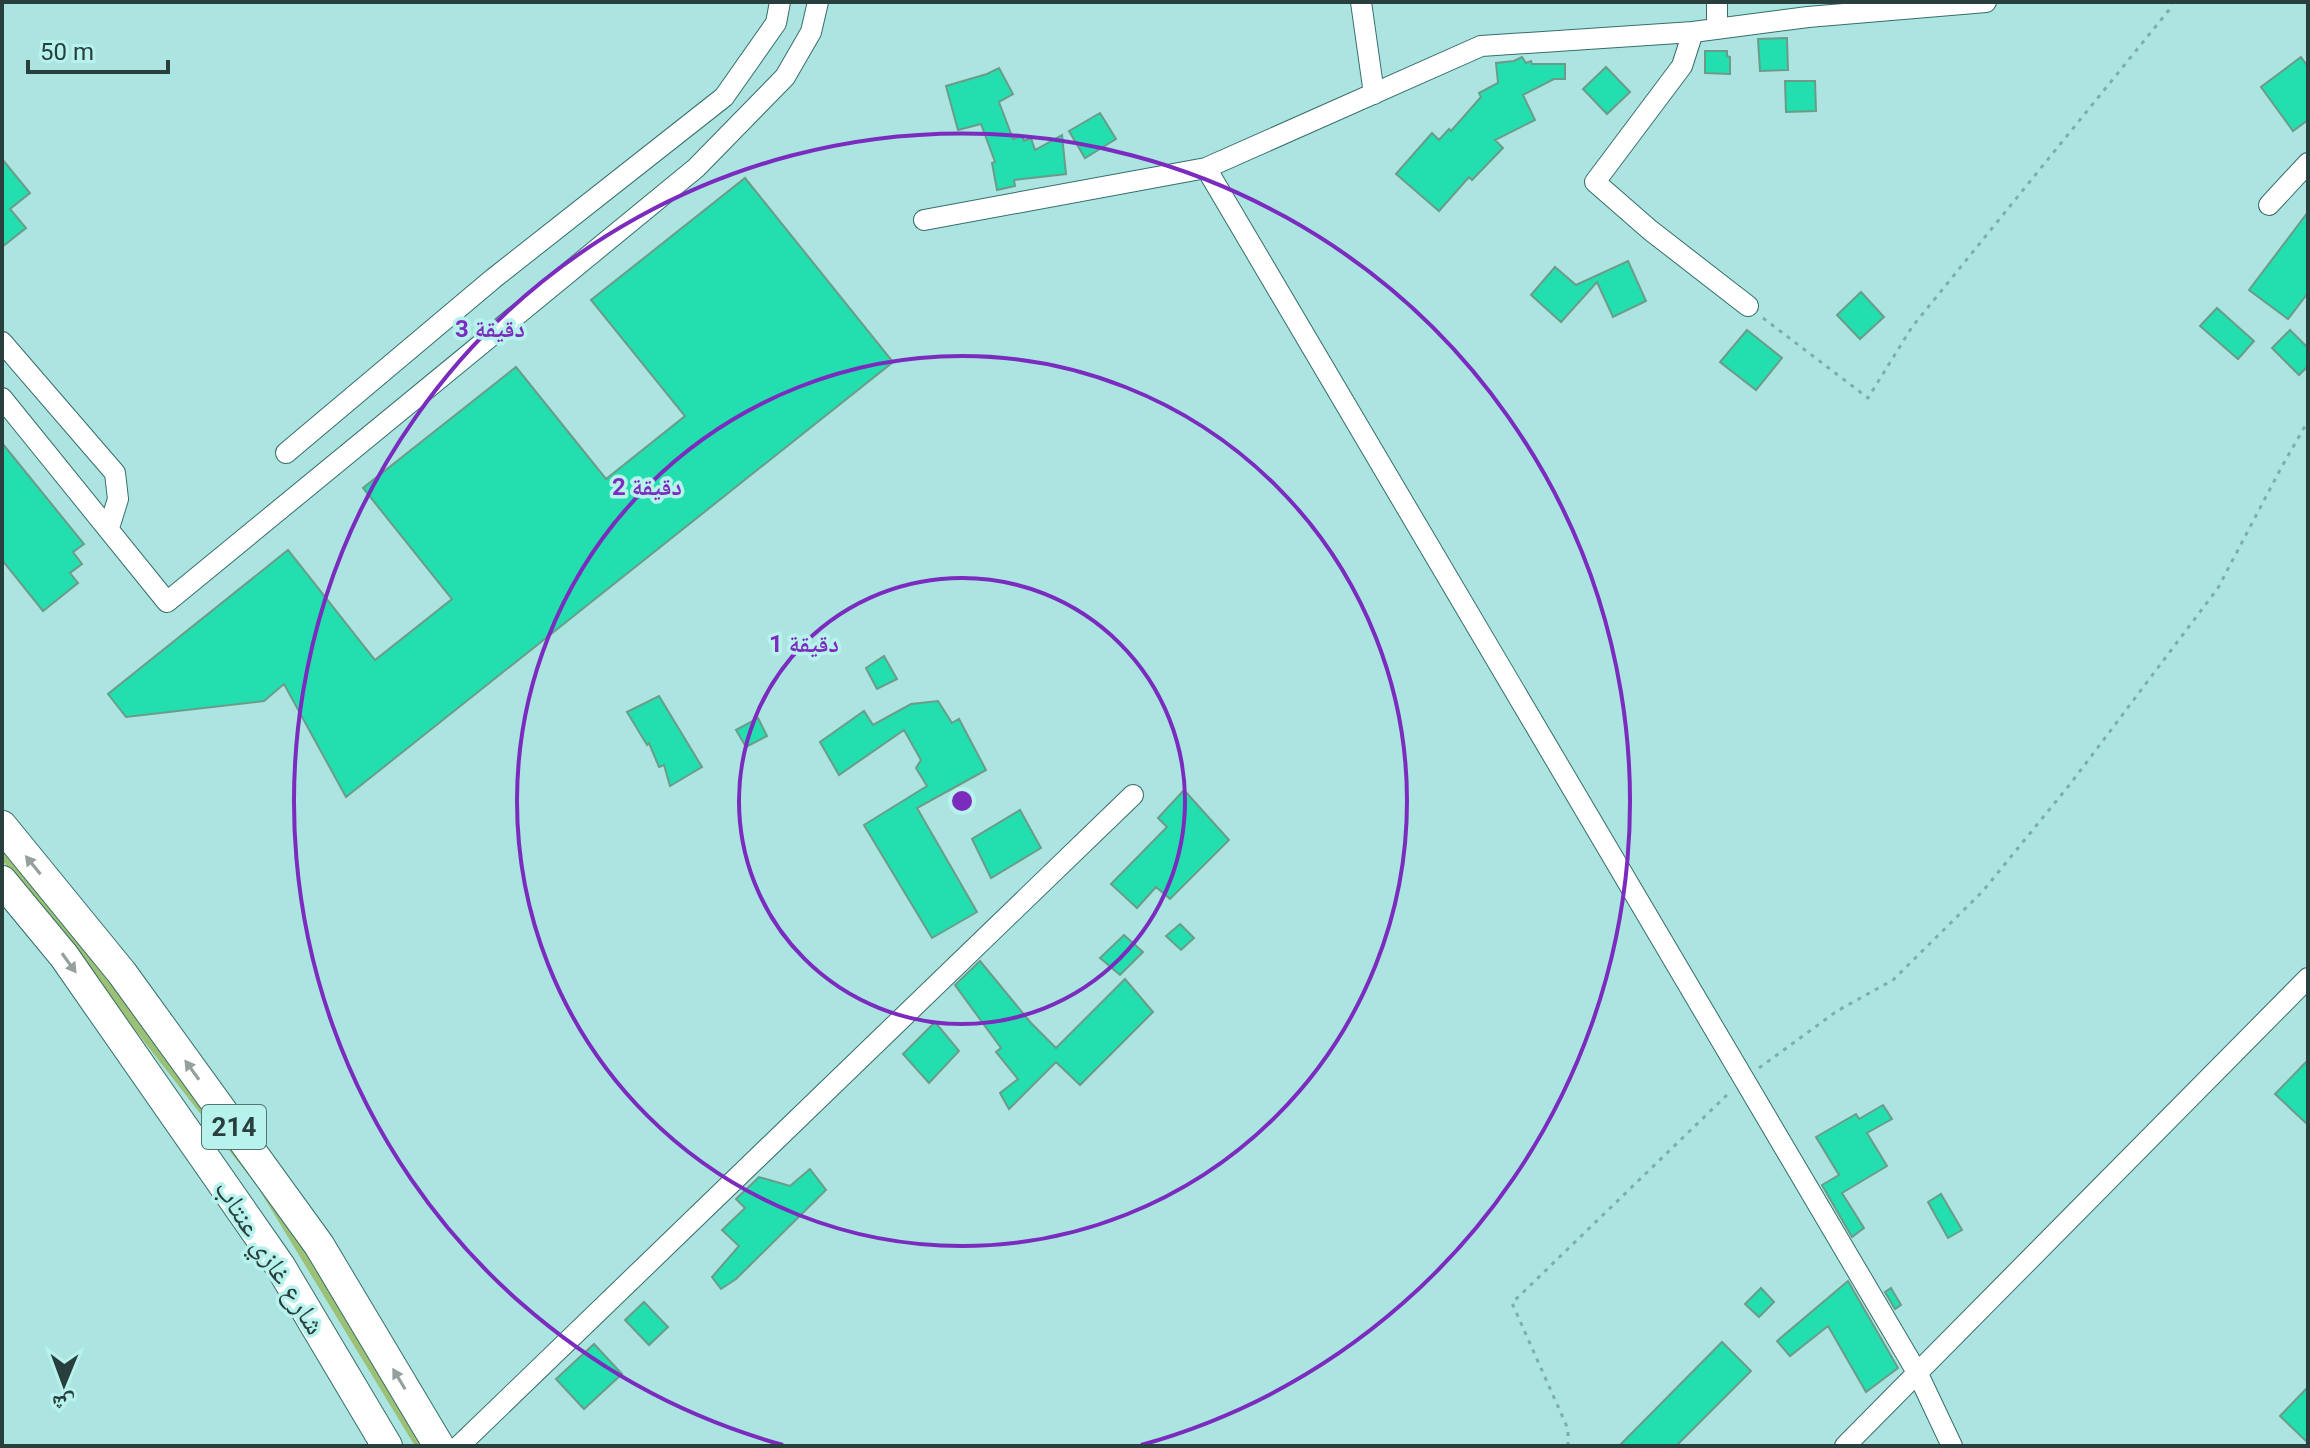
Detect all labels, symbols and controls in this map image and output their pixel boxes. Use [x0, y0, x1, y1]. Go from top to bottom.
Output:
scale bar [28, 24, 168, 74]
text: 50 m [40, 38, 94, 66]
text: 3 دقيقة [455, 315, 525, 343]
text: 2 دقيقة [612, 473, 682, 501]
text: 1 دقيقة [769, 630, 839, 658]
centre of rings [948, 787, 976, 815]
one-way arrow [25, 855, 42, 875]
one-way arrow [61, 953, 76, 974]
one-way arrow [185, 1060, 201, 1080]
road number: 214 [202, 1105, 266, 1149]
street label: شارع غازي عنتاب [203, 1174, 332, 1344]
north arrow [24, 1344, 104, 1424]
one-way arrow [392, 1368, 406, 1390]
text: ش [52, 1390, 76, 1416]

